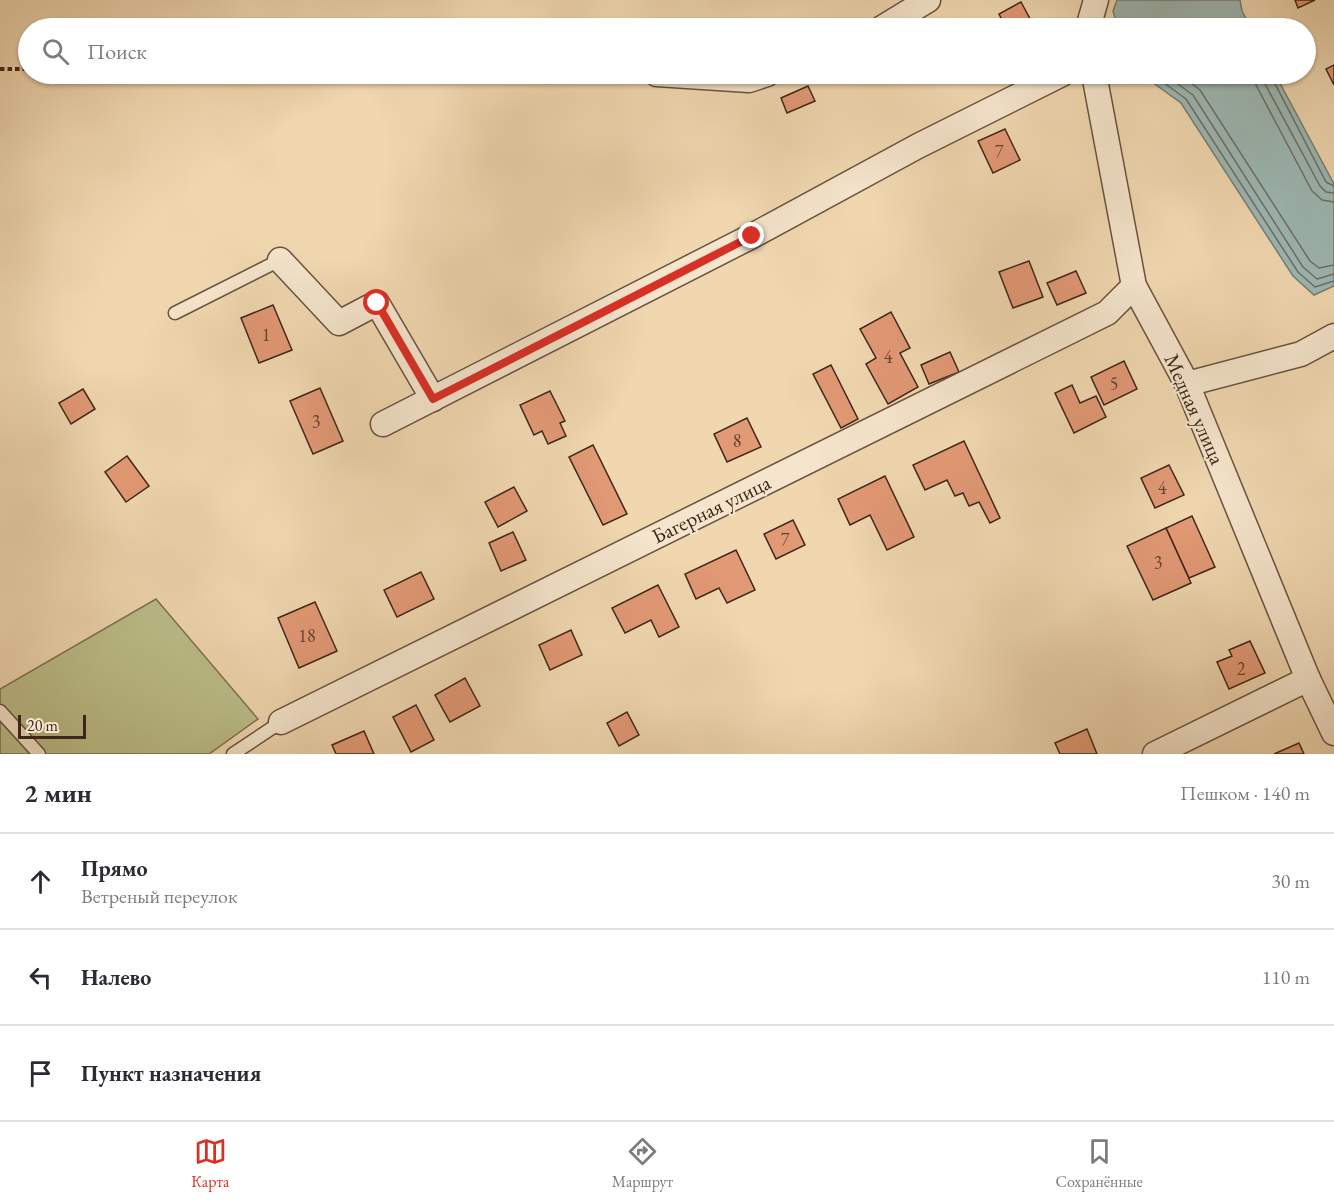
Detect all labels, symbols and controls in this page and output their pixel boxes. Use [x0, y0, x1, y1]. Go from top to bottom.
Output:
search box [18, 18, 1316, 84]
icon: search [39, 35, 72, 68]
text: Поиск [87, 37, 147, 66]
house number: 7 [995, 140, 1004, 163]
route end [738, 222, 764, 248]
route start [363, 289, 389, 315]
house number: 1 [262, 323, 270, 346]
house number: 4 [884, 345, 893, 368]
street label: Медная улица [1159, 350, 1232, 469]
house number: 5 [1110, 372, 1118, 395]
house number: 3 [312, 410, 320, 433]
house number: 8 [733, 429, 741, 452]
street label: Багерная улица [647, 468, 776, 549]
house number: 4 [1158, 476, 1167, 499]
house number: 7 [781, 528, 790, 551]
house number: 3 [1154, 551, 1162, 574]
house number: 18 [298, 624, 316, 647]
house number: 2 [1237, 657, 1246, 680]
scale bar [18, 712, 86, 740]
text: 20 m [27, 715, 58, 736]
text: 2 мин [24, 776, 92, 810]
text: Пешком · 140 m [1180, 780, 1310, 806]
text: Прямо [81, 854, 148, 883]
icon: ahead [24, 865, 57, 898]
text: 30 m [1271, 868, 1310, 894]
text: Ветреный переулок [81, 883, 238, 909]
icon: left [24, 961, 57, 994]
text: Налево [81, 963, 151, 992]
text: 110 m [1262, 964, 1310, 990]
icon: arrive [24, 1057, 57, 1090]
text: Пункт назначения [81, 1059, 261, 1088]
tab: Карта [191, 1135, 229, 1192]
tab: Маршрут [612, 1135, 673, 1192]
tab: Сохранённые [1056, 1135, 1143, 1192]

